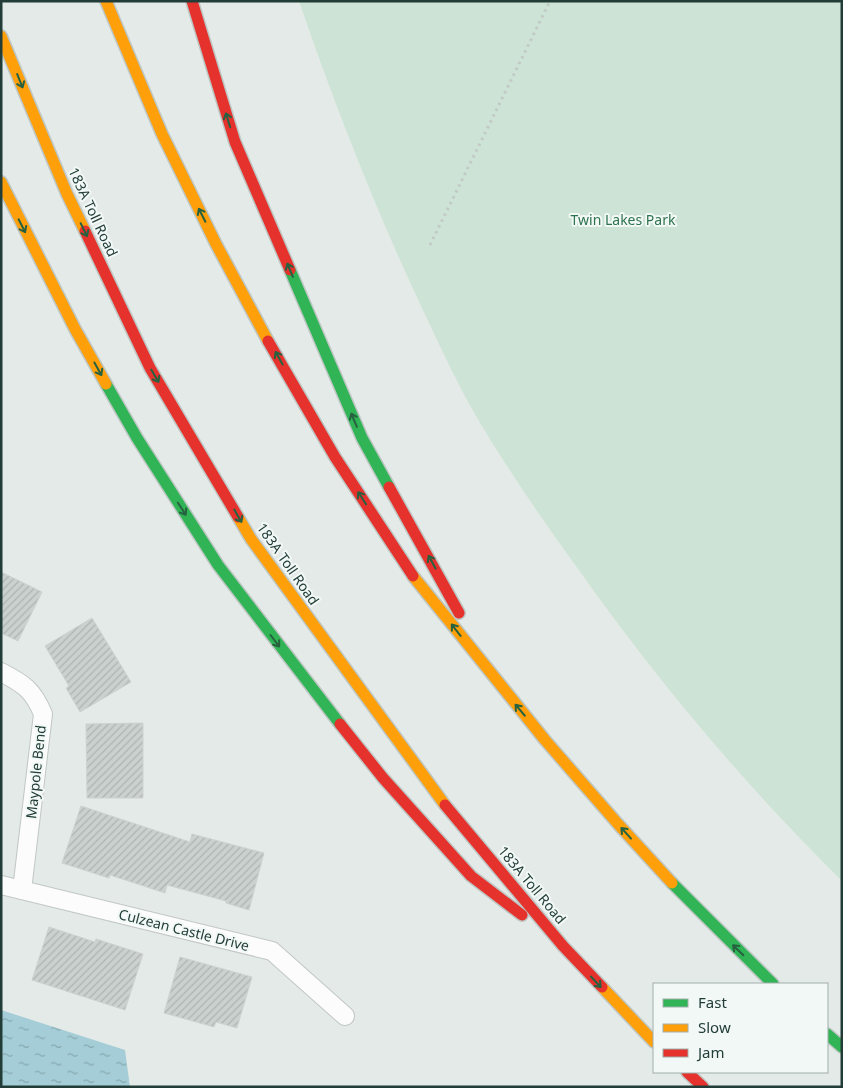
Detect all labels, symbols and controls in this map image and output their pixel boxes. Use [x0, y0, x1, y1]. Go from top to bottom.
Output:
one-way arrow [16, 73, 25, 88]
one-way arrow [223, 113, 233, 129]
street label: 183A Toll Road [64, 164, 122, 259]
one-way arrow [197, 208, 206, 223]
park label: Twin Lakes Park [571, 210, 676, 229]
one-way arrow [18, 218, 27, 233]
one-way arrow [80, 222, 89, 237]
one-way arrow [285, 263, 295, 278]
one-way arrow [273, 352, 283, 366]
one-way arrow [93, 362, 103, 377]
one-way arrow [151, 368, 161, 382]
one-way arrow [349, 413, 359, 428]
one-way arrow [356, 491, 367, 505]
one-way arrow [177, 501, 187, 515]
one-way arrow [233, 508, 243, 523]
street label: 183A Toll Road [253, 519, 324, 609]
one-way arrow [427, 555, 437, 570]
one-way arrow [451, 624, 462, 637]
one-way arrow [270, 634, 281, 647]
one-way arrow [514, 703, 526, 716]
street label: Maypole Bend [21, 724, 50, 820]
one-way arrow [620, 826, 632, 839]
street label: 183A Toll Road [494, 842, 571, 928]
street label: Culzean Castle Drive [117, 904, 252, 955]
one-way arrow [732, 944, 744, 956]
one-way arrow [590, 975, 602, 988]
legend [653, 983, 828, 1073]
text: Fast [698, 992, 727, 1012]
text: Slow [698, 1017, 731, 1037]
text: Jam [696, 1042, 725, 1062]

